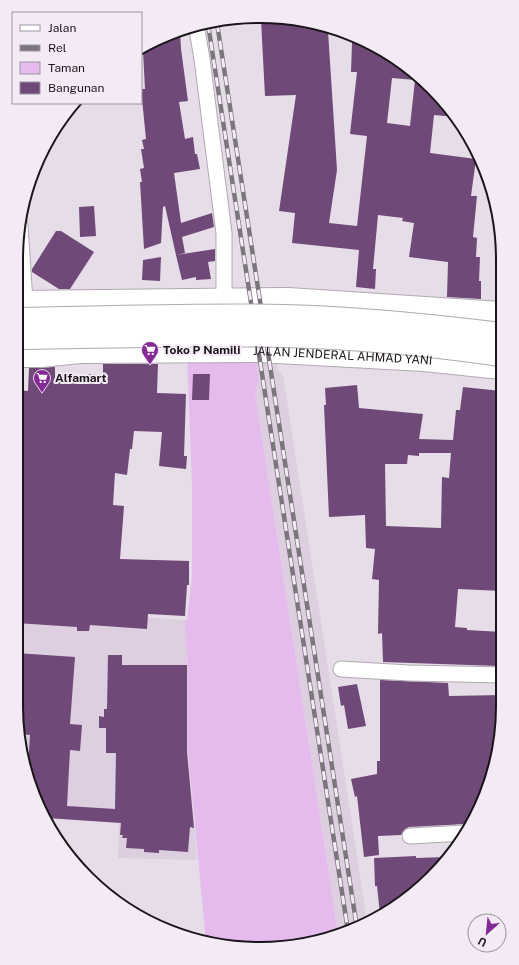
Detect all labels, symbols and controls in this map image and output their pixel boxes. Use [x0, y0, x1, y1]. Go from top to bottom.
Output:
legend [12, 12, 142, 104]
text: Jalan [48, 21, 77, 35]
text: Rel [48, 41, 67, 55]
text: Taman [48, 61, 85, 75]
text: Bangunan [48, 81, 104, 95]
supermarket icon: Toko P Namili [140, 340, 160, 365]
place label: Toko P Namili [163, 343, 240, 357]
street label: JALAN JENDERAL AHMAD YANI [253, 344, 433, 368]
supermarket icon: Alfamart [32, 368, 52, 393]
place label: Alfamart [55, 371, 107, 385]
north arrow [467, 913, 507, 953]
text: U [476, 935, 489, 949]

